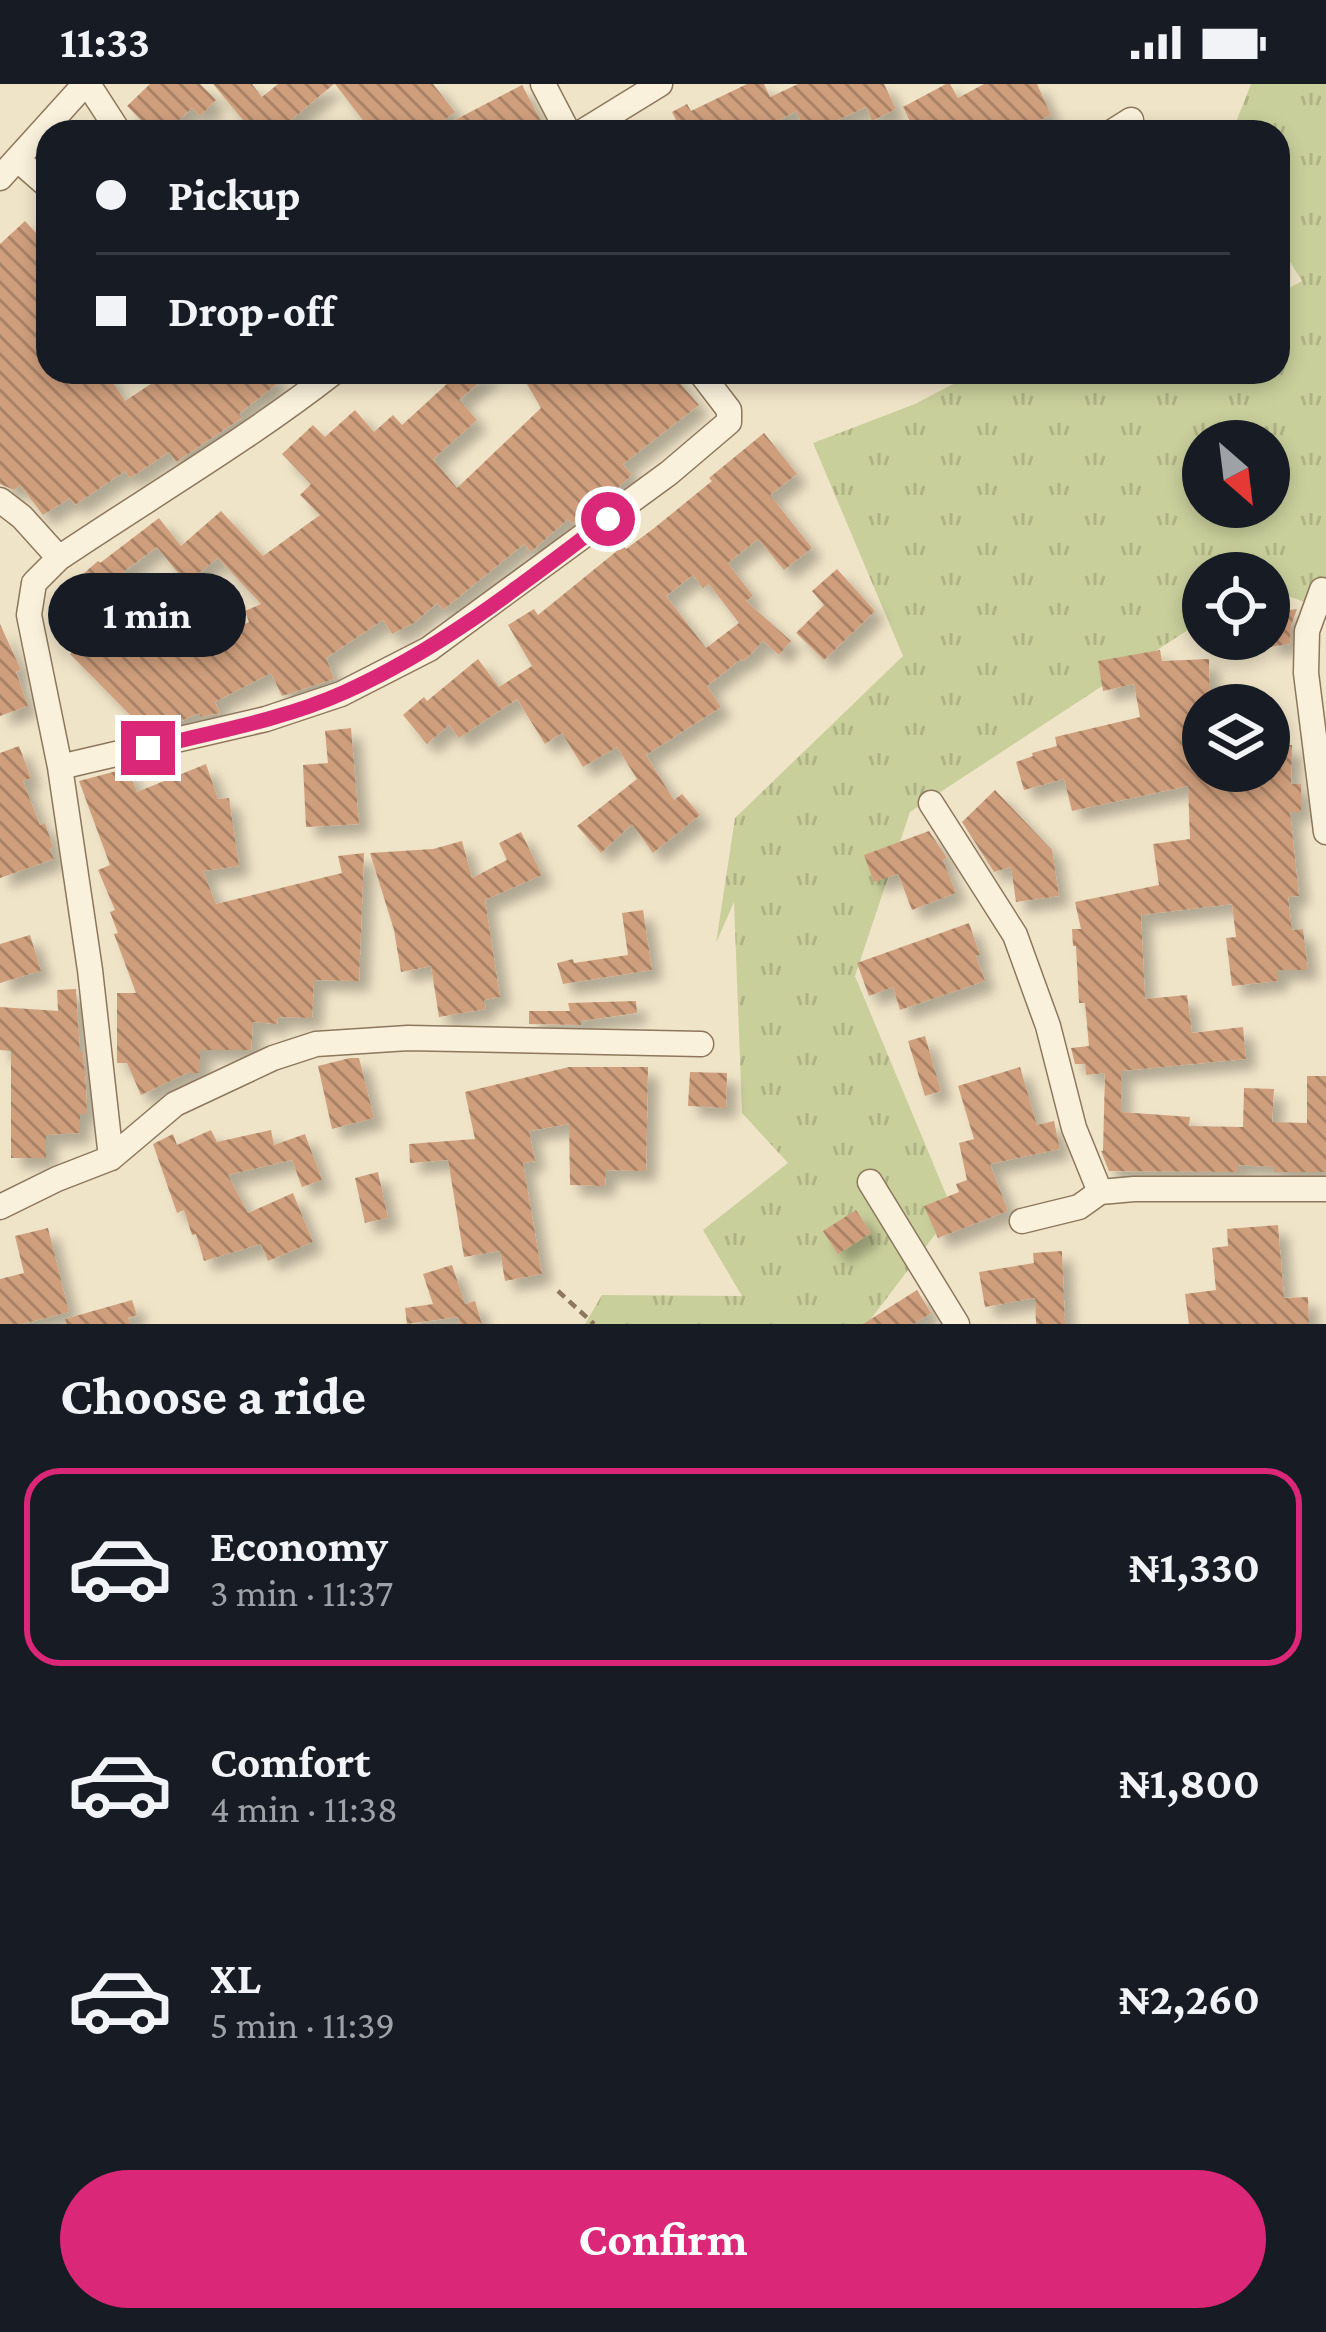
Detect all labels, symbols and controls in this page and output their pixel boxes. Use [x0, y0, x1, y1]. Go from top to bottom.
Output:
text: 11:33 [60, 17, 150, 67]
text: Pickup [168, 170, 301, 220]
text: Drop-off [168, 286, 335, 336]
north arrow [1182, 420, 1290, 528]
map controls [1182, 420, 1290, 792]
route start [581, 492, 635, 546]
button: locate [1182, 552, 1290, 660]
callout: 1 min [49, 574, 247, 658]
text: 1 min [103, 593, 191, 636]
button: layers [1182, 684, 1290, 792]
route end [121, 721, 175, 775]
text: Choose a ride [60, 1366, 366, 1426]
icon: car [66, 1513, 174, 1621]
text: Economy [210, 1521, 388, 1571]
text: ₦1,330 [1129, 1542, 1260, 1592]
text: 3 min · 11:37 [210, 1571, 393, 1614]
icon: car [66, 1729, 174, 1837]
text: Comfort [210, 1737, 371, 1787]
text: ₦1,800 [1119, 1758, 1260, 1808]
text: 4 min · 11:38 [210, 1787, 398, 1830]
icon: car [66, 1945, 174, 2053]
text: XL [210, 1953, 261, 2003]
text: ₦2,260 [1119, 1974, 1260, 2024]
text: 5 min · 11:39 [210, 2003, 395, 2046]
button: Confirm [60, 2170, 1266, 2308]

